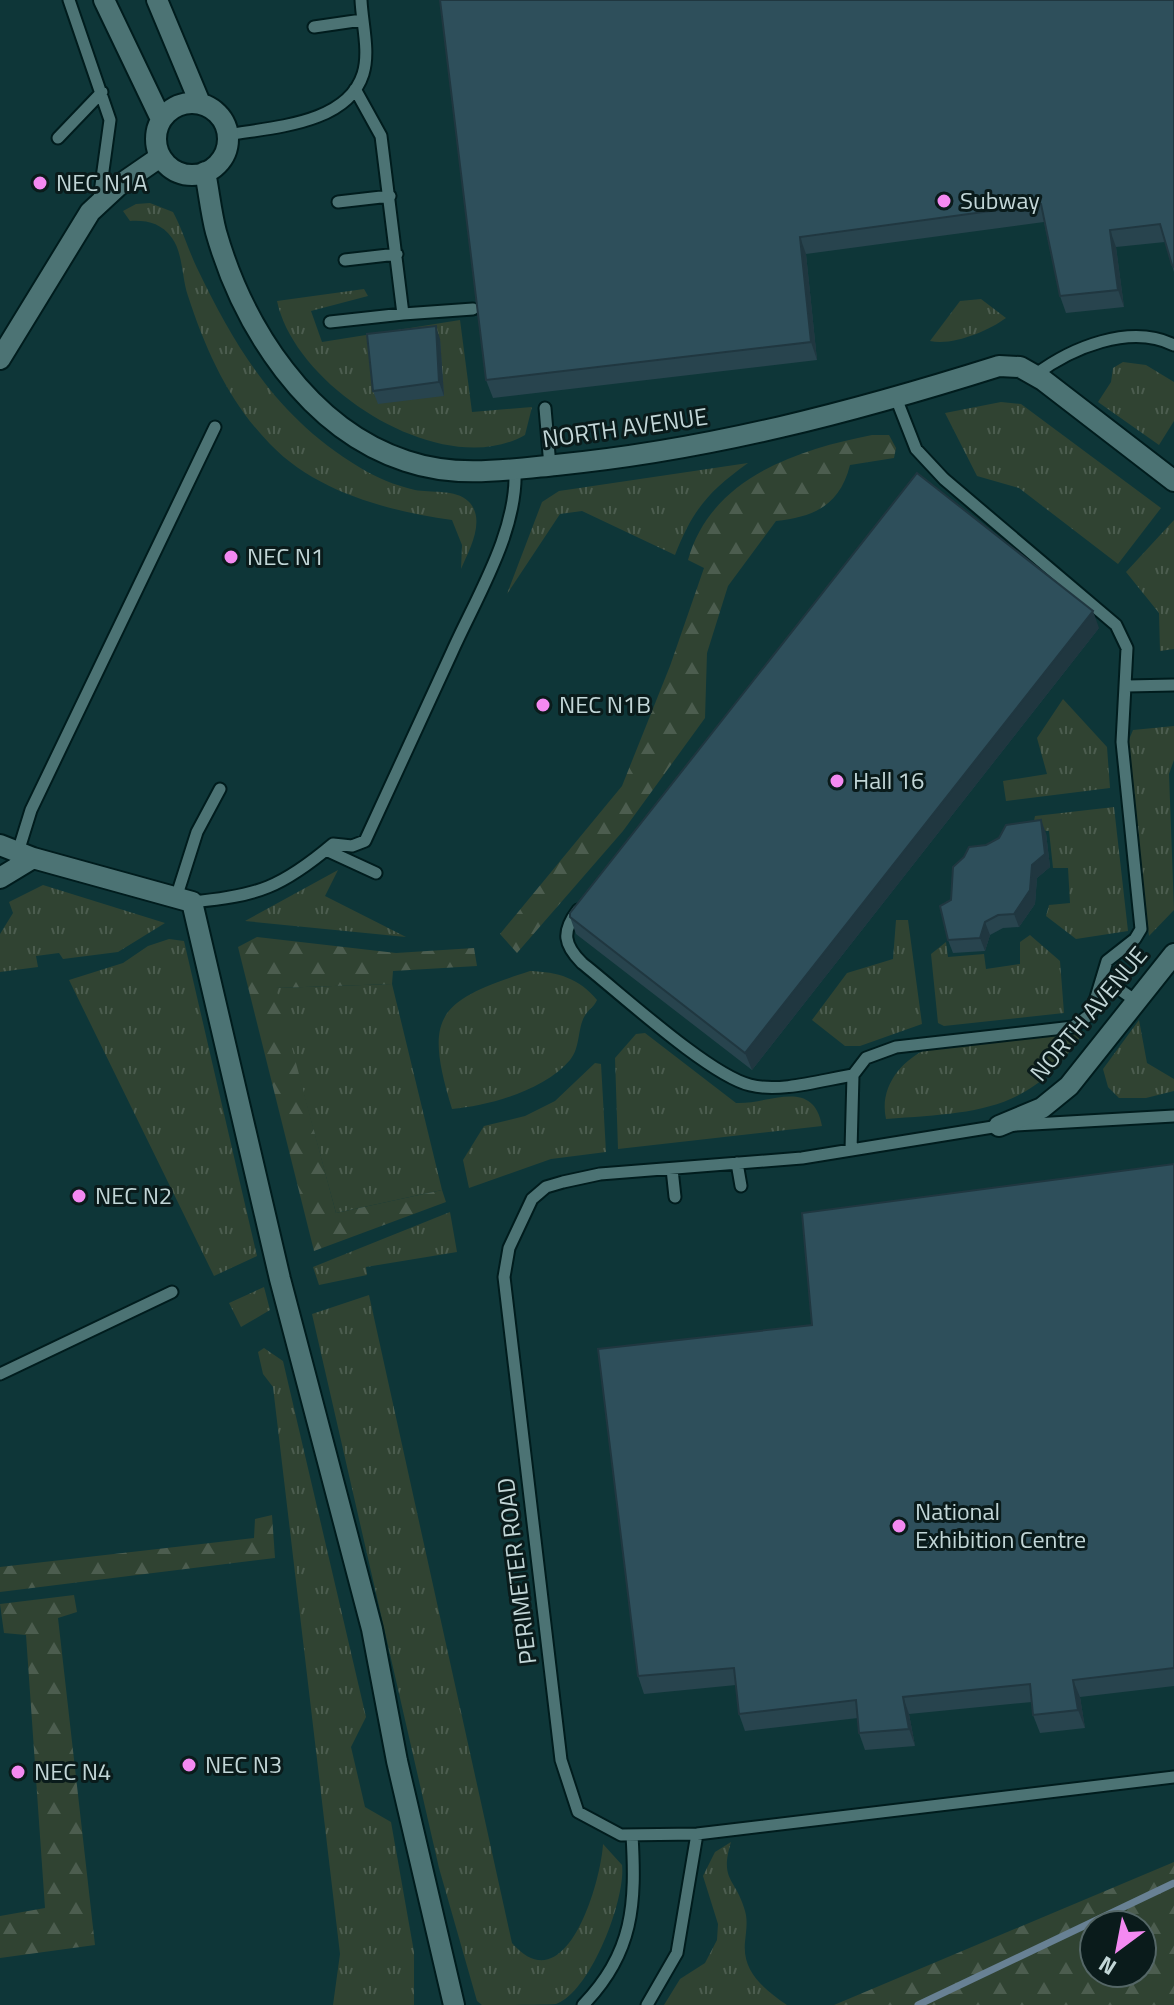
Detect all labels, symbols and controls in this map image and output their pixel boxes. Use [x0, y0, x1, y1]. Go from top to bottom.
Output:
place label: NEC N1A [56, 164, 148, 200]
marker: NEC N1A [31, 174, 49, 192]
place label: Subway [960, 182, 1040, 218]
marker: Subway [935, 192, 953, 210]
street label: NORTH AVENUE [540, 398, 710, 456]
place label: NEC N1 [247, 538, 324, 574]
marker: NEC N1 [222, 548, 240, 566]
place label: NEC N1B [559, 686, 651, 722]
marker: NEC N1B [534, 696, 552, 714]
place label: Hall 16 [853, 762, 924, 798]
marker: Hall 16 [828, 772, 846, 790]
street label: NORTH AVENUE [1021, 938, 1156, 1089]
place label: NEC N2 [95, 1177, 172, 1213]
marker: NEC N2 [70, 1187, 88, 1205]
street label: PERIMETER ROAD [487, 1476, 545, 1666]
place label: National Exhibition Centre [915, 1493, 1086, 1557]
marker: National Exhibition Centre [890, 1517, 908, 1535]
place label: NEC N3 [205, 1746, 282, 1782]
place label: NEC N4 [34, 1753, 111, 1789]
marker: NEC N3 [180, 1756, 198, 1774]
marker: NEC N4 [9, 1763, 27, 1781]
north arrow [1078, 1909, 1158, 1989]
text: N [1092, 1948, 1123, 1984]

